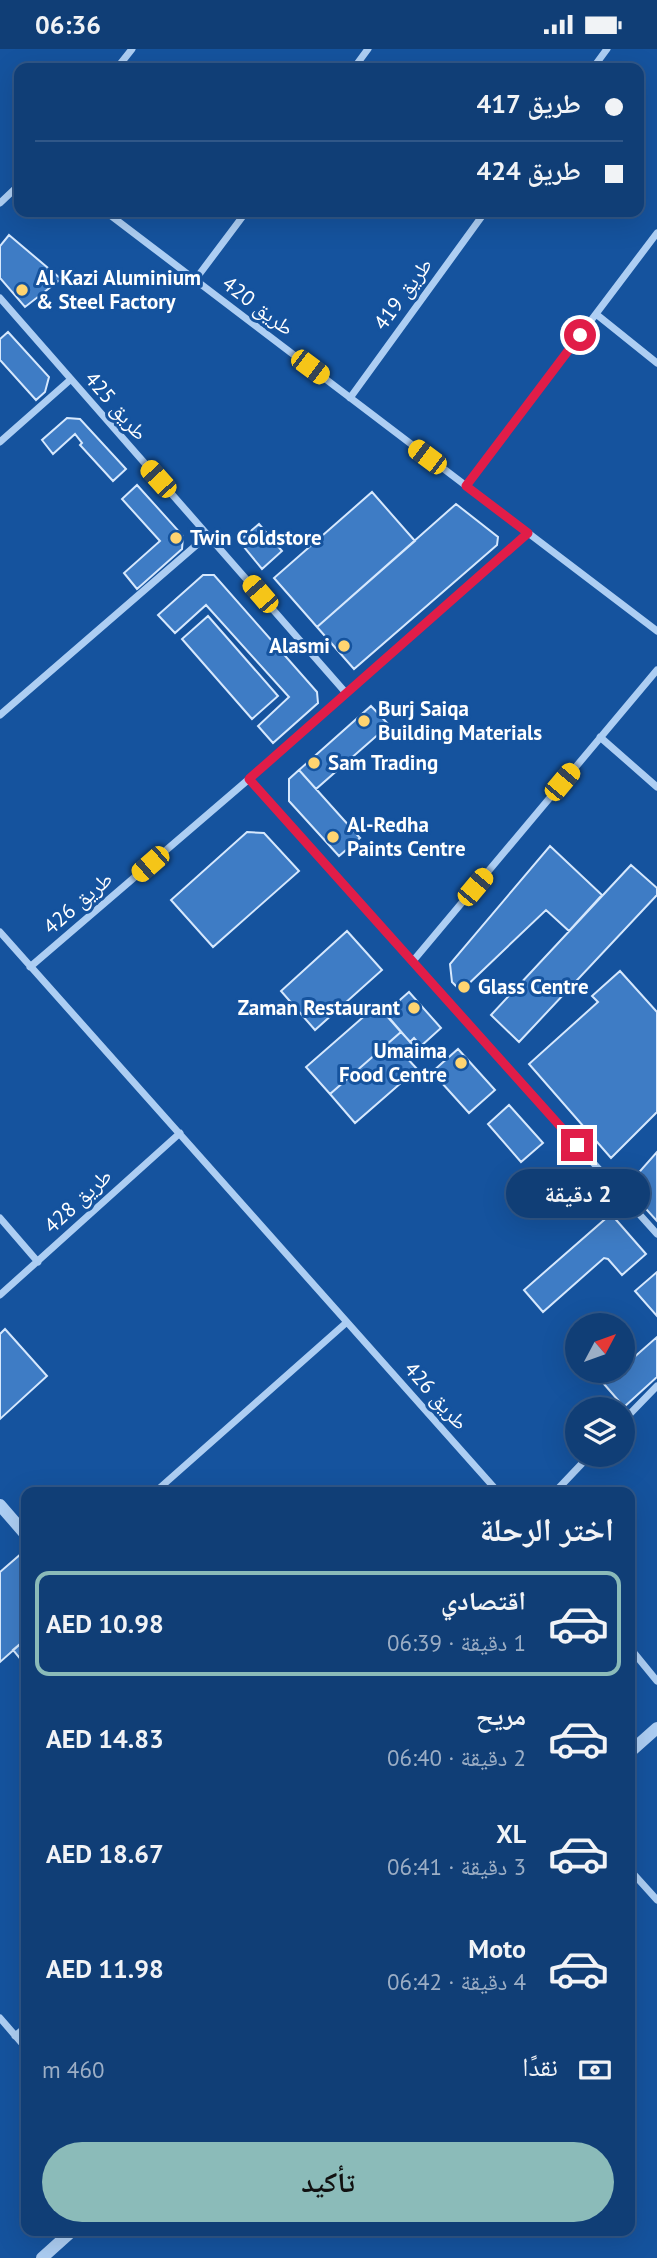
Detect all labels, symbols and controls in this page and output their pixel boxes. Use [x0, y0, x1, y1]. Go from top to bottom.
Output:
text: 06:36 [35, 8, 101, 41]
text: طريق 417 [477, 87, 581, 120]
text: طريق 424 [477, 154, 581, 187]
street label: طريق 419 [367, 252, 438, 335]
place label: Al Kazi Aluminium & Steel Factory [36, 264, 201, 315]
street label: طريق 420 [217, 270, 300, 341]
marker: Al Kazi Aluminium & Steel Factory [14, 282, 30, 298]
route start [564, 319, 596, 351]
car [287, 346, 334, 388]
street label: طريق 425 [79, 366, 154, 446]
car [404, 436, 451, 478]
car [137, 456, 180, 502]
place label: Twin Coldstore [190, 524, 322, 551]
marker: Twin Coldstore [168, 530, 184, 546]
car [239, 571, 282, 617]
place label: Alasmi [269, 632, 330, 659]
marker: Alasmi [336, 638, 352, 654]
place label: Burj Saiqa Building Materials [378, 695, 542, 746]
marker: Burj Saiqa Building Materials [356, 713, 372, 729]
place label: Sam Trading [328, 749, 438, 776]
marker: Sam Trading [306, 755, 322, 771]
car [541, 759, 584, 805]
place label: Al-Redha Paints Centre [347, 811, 466, 862]
marker: Al-Redha Paints Centre [325, 829, 341, 845]
car [128, 842, 173, 886]
car [454, 864, 497, 910]
street label: طريق 426 [38, 865, 118, 940]
place label: Glass Centre [478, 973, 589, 1000]
marker: Glass Centre [456, 979, 472, 995]
place label: Zaman Restaurant [238, 994, 401, 1021]
marker: Zaman Restaurant [406, 1000, 422, 1016]
place label: Umaima Food Centre [339, 1037, 447, 1088]
marker: Umaima Food Centre [453, 1055, 469, 1071]
route end [561, 1129, 593, 1161]
street label: طريق 428 [38, 1162, 117, 1239]
callout: 2 دقيقة [505, 1169, 649, 1219]
text: 2 دقيقة [544, 1179, 612, 1208]
north arrow [565, 1313, 635, 1383]
map controls [565, 1313, 635, 1467]
street label: طريق 426 [399, 1356, 474, 1436]
button: layers [565, 1397, 635, 1467]
text: اختر الرحلة [480, 1508, 614, 1550]
text: اقتصادي [441, 1584, 526, 1617]
icon: car [547, 1592, 610, 1655]
text: AED 10.98 [46, 1607, 164, 1640]
text: 1 دقيقة · 06:39 [387, 1628, 526, 1657]
text: مريح [476, 1699, 526, 1732]
icon: car [547, 1707, 610, 1770]
text: AED 14.83 [46, 1722, 164, 1755]
text: 2 دقيقة · 06:40 [387, 1743, 526, 1772]
text: XL [496, 1817, 526, 1850]
icon: car [547, 1822, 610, 1885]
text: AED 18.67 [46, 1837, 164, 1870]
text: 3 دقيقة · 06:41 [387, 1852, 526, 1881]
text: Moto [468, 1932, 526, 1965]
icon: car [547, 1937, 610, 2000]
text: AED 11.98 [46, 1952, 164, 1985]
text: 4 دقيقة · 06:42 [387, 1967, 526, 1996]
text: نقدًا [522, 2050, 558, 2083]
icon: cash [576, 2051, 614, 2089]
text: 460 m [42, 2055, 104, 2084]
button: تأكيد [42, 2142, 614, 2222]

